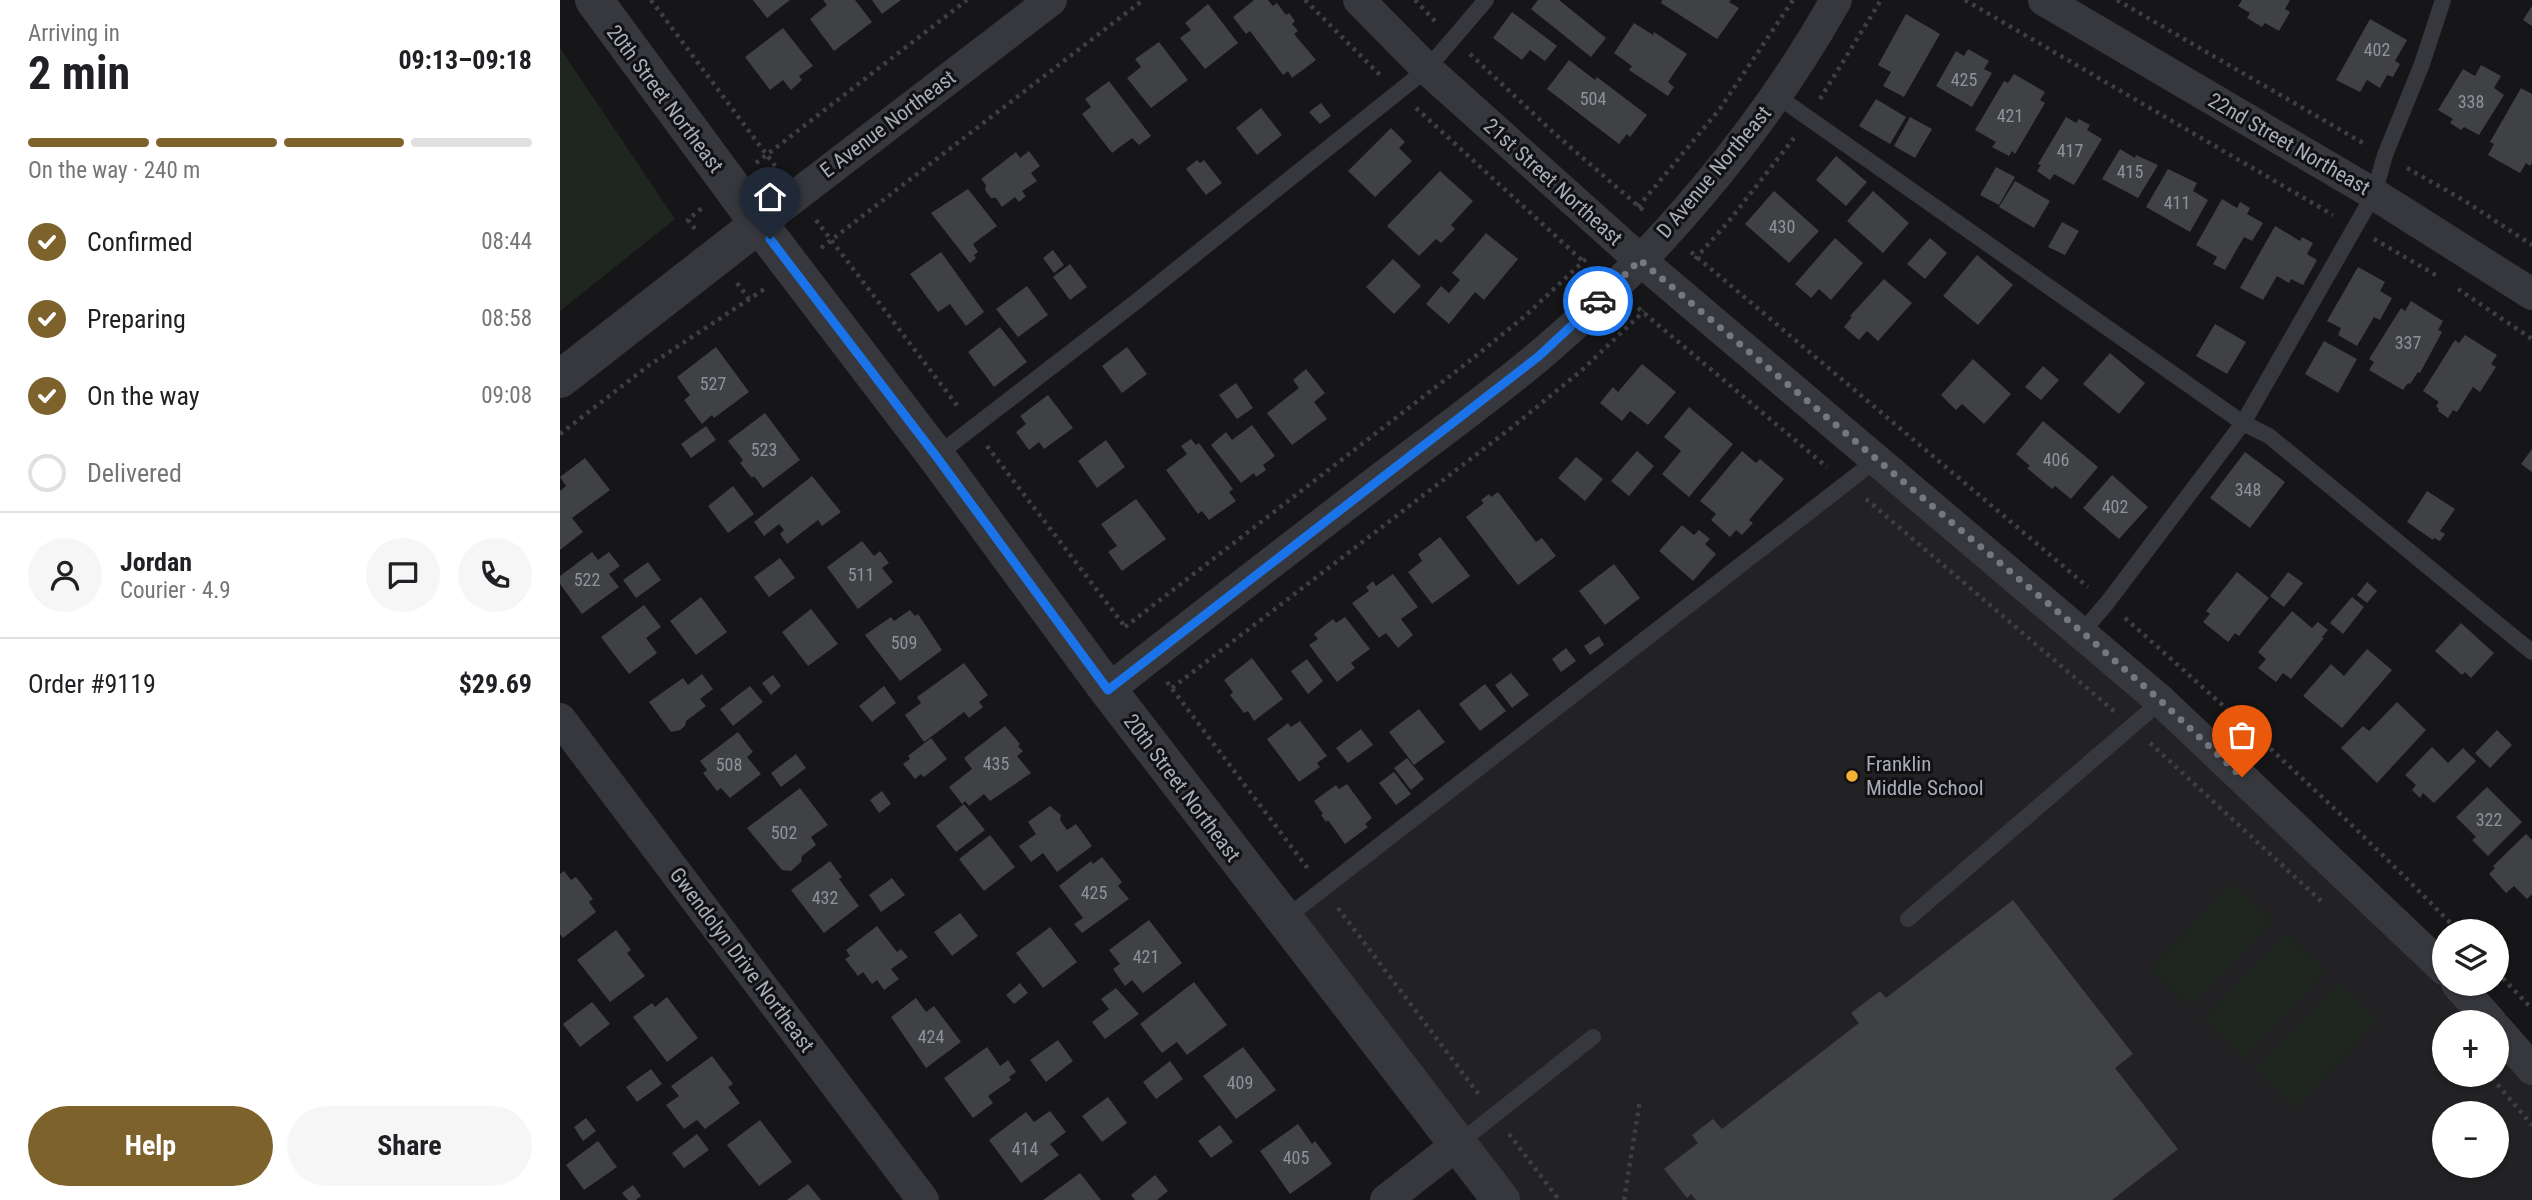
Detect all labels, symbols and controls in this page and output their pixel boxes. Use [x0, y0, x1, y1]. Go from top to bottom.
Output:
text: Arriving in [28, 20, 120, 47]
street label: 20th Street Northeast [602, 21, 728, 177]
house number: 402 [2364, 39, 2390, 60]
text: 09:13–09:18 [398, 45, 532, 75]
text: 2 min [28, 46, 130, 100]
street label: E Avenue Northeast [816, 65, 960, 183]
house number: 425 [1951, 69, 1977, 90]
house number: 504 [1580, 88, 1606, 109]
street label: 22nd Street Northeast [2204, 88, 2374, 200]
house number: 338 [2458, 91, 2484, 112]
street label: D Avenue Northeast [1652, 101, 1776, 243]
house number: 421 [1997, 105, 2023, 126]
street label: 21st Street Northeast [1479, 114, 1627, 250]
house number: 417 [2057, 140, 2083, 161]
text: On the way · 240 m [28, 157, 200, 184]
house number: 415 [2117, 161, 2143, 182]
pin [740, 167, 800, 239]
icon: home [751, 178, 789, 216]
house number: 411 [2164, 192, 2190, 213]
house number: 430 [1769, 216, 1795, 237]
icon: check [28, 223, 66, 261]
text: Confirmed [87, 227, 193, 257]
text: 08:44 [481, 228, 532, 255]
courier [1563, 266, 1633, 336]
icon: car [1579, 282, 1617, 320]
icon: check [28, 300, 66, 338]
text: Preparing [87, 304, 186, 334]
text: 08:58 [481, 305, 532, 332]
house number: 337 [2395, 332, 2421, 353]
house number: 527 [700, 373, 726, 394]
icon: check [28, 377, 66, 415]
text: On the way [87, 381, 200, 411]
text: 09:08 [481, 382, 532, 409]
house number: 523 [751, 439, 777, 460]
house number: 406 [2043, 449, 2069, 470]
text: Delivered [87, 458, 182, 488]
house number: 348 [2235, 479, 2261, 500]
house number: 402 [2102, 496, 2128, 517]
button: person [28, 538, 102, 612]
button: chat [366, 538, 440, 612]
button: phone [458, 538, 532, 612]
text: Jordan [120, 547, 192, 577]
house number: 511 [848, 564, 874, 585]
house number: 522 [574, 569, 600, 590]
text: Courier · 4.9 [120, 577, 231, 604]
house number: 509 [891, 632, 917, 653]
text: Order #9119 [28, 669, 156, 699]
text: $29.69 [459, 669, 532, 699]
pin [2212, 705, 2272, 777]
street label: 20th Street Northeast [1119, 710, 1245, 866]
icon: bag [2223, 716, 2261, 754]
place label: Franklin Middle School [1866, 752, 1984, 800]
house number: 435 [983, 753, 1009, 774]
house number: 508 [716, 754, 742, 775]
marker: Franklin Middle School [1844, 768, 1860, 784]
house number: 322 [2476, 809, 2502, 830]
house number: 502 [771, 822, 797, 843]
street label: Gwendolyn Drive Northeast [665, 863, 819, 1057]
house number: 425 [1081, 882, 1107, 903]
house number: 432 [812, 887, 838, 908]
map controls [2432, 919, 2509, 1178]
button: layers [2432, 919, 2509, 996]
house number: 421 [1133, 946, 1159, 967]
button: + [2432, 1010, 2509, 1087]
house number: 424 [918, 1026, 944, 1047]
house number: 409 [1227, 1072, 1253, 1093]
button: − [2432, 1101, 2509, 1178]
button: Help [28, 1106, 273, 1186]
button: Share [287, 1106, 532, 1186]
house number: 414 [1012, 1138, 1038, 1159]
house number: 405 [1283, 1147, 1309, 1168]

